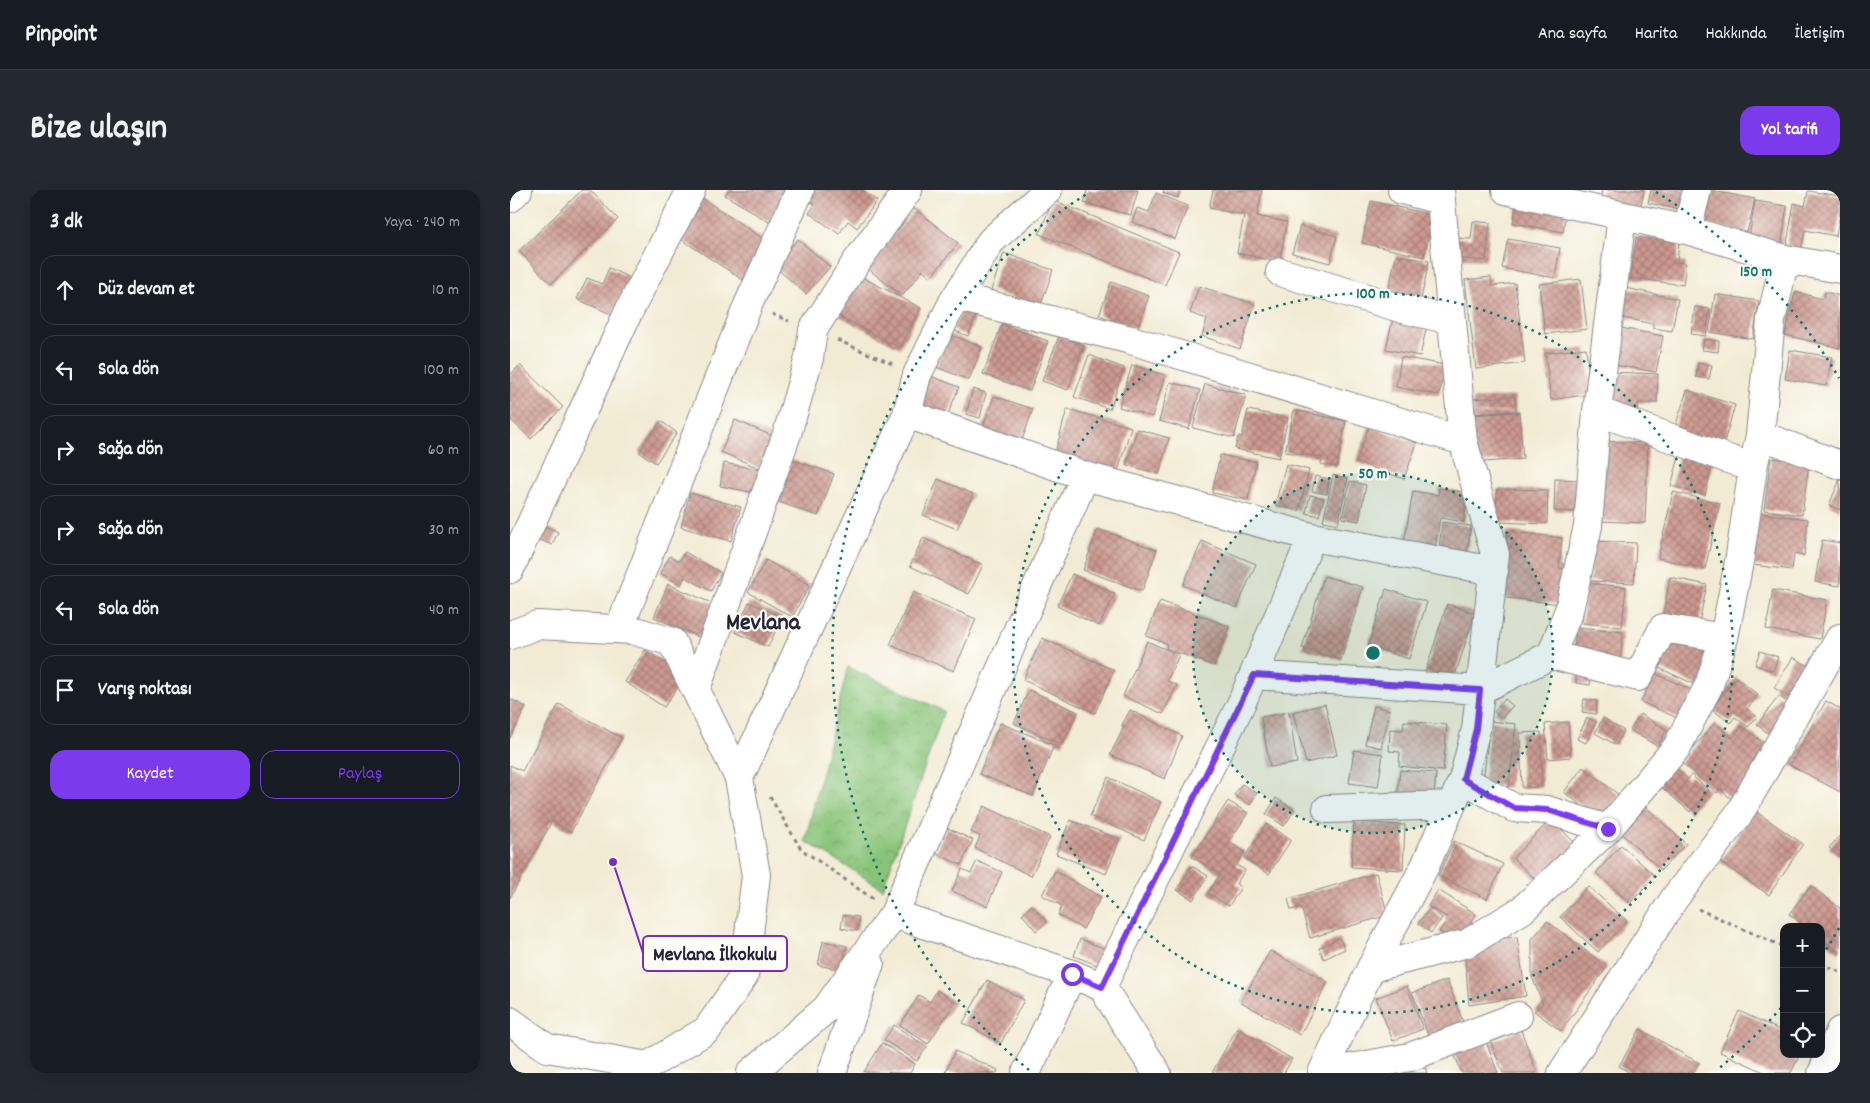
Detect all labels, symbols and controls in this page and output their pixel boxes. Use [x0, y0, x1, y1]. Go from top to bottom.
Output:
text: Pinpoint [25, 18, 97, 52]
text: Ana sayfa [1538, 22, 1607, 47]
text: Harita [1635, 22, 1677, 47]
text: Hakkında [1705, 22, 1766, 47]
text: İletişim [1794, 22, 1845, 47]
text: Bize ulaşın [30, 105, 167, 155]
button: Yol tarifi [1740, 106, 1840, 155]
text: 3 dk [50, 208, 83, 238]
text: Yaya · 240 m [385, 211, 460, 234]
text: 150 m [1740, 262, 1772, 284]
icon: ahead [51, 276, 79, 304]
text: Düz devam et [98, 277, 194, 304]
text: 10 m [432, 279, 459, 302]
text: 100 m [1356, 284, 1390, 306]
icon: left [51, 356, 79, 384]
text: Sola dön [98, 357, 159, 384]
text: 100 m [423, 359, 459, 382]
icon: right [51, 436, 79, 464]
text: Sağa dön [98, 437, 163, 464]
text: 60 m [428, 439, 459, 462]
text: 50 m [1359, 464, 1387, 486]
icon: right [51, 516, 79, 544]
text: Sağa dön [98, 517, 163, 544]
text: 30 m [429, 519, 459, 542]
icon: left [51, 596, 79, 624]
text: Sola dön [98, 597, 159, 624]
text: 40 m [429, 599, 459, 622]
district label: Mevlana [726, 607, 801, 641]
centre of rings [1364, 644, 1382, 662]
icon: arrive [51, 676, 79, 704]
text: Varış noktası [98, 677, 192, 704]
button: Kaydet [50, 750, 250, 799]
button: Paylaş [260, 750, 460, 799]
route end [1597, 818, 1620, 841]
map controls [1780, 923, 1825, 1058]
button: + [1780, 923, 1825, 968]
callout: Mevlana İlkokulu [643, 936, 787, 971]
text: Mevlana İlkokulu [653, 942, 777, 970]
route start [1061, 963, 1084, 986]
button: − [1780, 968, 1825, 1013]
button: locate [1780, 1013, 1825, 1058]

